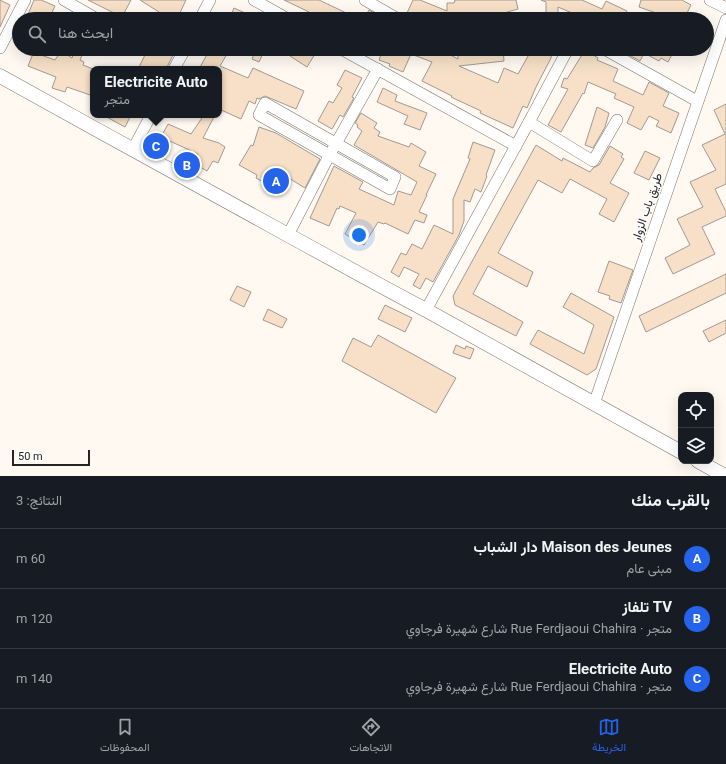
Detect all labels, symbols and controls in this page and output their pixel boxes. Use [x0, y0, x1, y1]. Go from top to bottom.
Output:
search box [12, 12, 714, 56]
icon: search [26, 23, 48, 45]
text: ابحث هنا [58, 24, 113, 42]
popup [90, 66, 222, 118]
text: Electricite Auto [104, 73, 208, 91]
text: متجر [104, 92, 130, 107]
pin: C [143, 131, 169, 161]
pin: B [174, 150, 200, 180]
pin: A [263, 166, 289, 196]
street label: طريق باب الزوار [628, 171, 666, 244]
your location [349, 225, 369, 245]
map controls [678, 392, 714, 464]
button: locate [678, 392, 714, 428]
button: layers [678, 428, 714, 464]
scale bar [12, 448, 90, 467]
text: 50 m [18, 450, 43, 463]
text: بالقرب منك [631, 490, 710, 510]
text: النتائج: 3 [16, 493, 62, 508]
text: Maison des Jeunes دار الشباب [473, 538, 672, 556]
text: 60 m [16, 551, 45, 566]
text: A [693, 551, 701, 566]
text: مبنى عام [627, 561, 672, 576]
text: TV تلفاز [622, 598, 672, 616]
text: 120 m [16, 611, 53, 626]
text: B [693, 611, 701, 626]
text: متجر · Rue Ferdjaoui Chahira شارع شهيرة فرجاوي [406, 621, 672, 636]
text: Electricite Auto [569, 660, 672, 678]
text: 140 m [16, 671, 53, 686]
text: C [693, 671, 701, 686]
text: متجر · Rue Ferdjaoui Chahira شارع شهيرة فرجاوي [406, 679, 672, 694]
tab: المحفوظات [100, 716, 150, 757]
tab: الاتجاهات [349, 716, 392, 757]
tab: الخريطة [592, 716, 626, 757]

